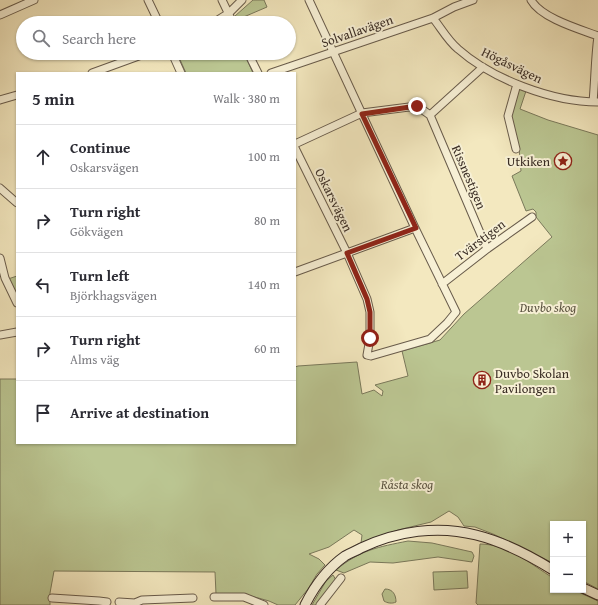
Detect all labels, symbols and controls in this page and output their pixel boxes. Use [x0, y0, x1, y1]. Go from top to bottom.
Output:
street label: Solvallavägen [319, 10, 396, 52]
search box [16, 16, 296, 60]
icon: search [30, 27, 52, 49]
text: Search here [62, 28, 136, 49]
street label: Högåsvägen [478, 42, 546, 88]
text: 5 min [32, 86, 74, 111]
text: Walk · 380 m [213, 89, 280, 108]
route end [408, 97, 426, 115]
text: Continue [70, 137, 131, 158]
street label: Rissnestigen [447, 142, 491, 213]
icon: ahead [32, 146, 54, 168]
text: 100 m [248, 147, 280, 166]
place icon: Utkiken [553, 151, 573, 171]
place label: Utkiken [507, 152, 551, 171]
text: Oskarsvägen [70, 158, 139, 177]
street label: Oskarsvägen [310, 165, 358, 236]
text: Turn right [70, 201, 141, 222]
icon: right [32, 210, 54, 232]
text: 80 m [254, 211, 280, 230]
street label: Tvärstigen [451, 214, 510, 265]
text: Gökvägen [70, 222, 123, 241]
text: Turn left [70, 265, 129, 286]
icon: left [32, 274, 54, 296]
text: 140 m [248, 275, 280, 294]
text: Björkhagsvägen [70, 286, 157, 305]
park label: Duvbo skog [519, 298, 576, 317]
text: Turn right [70, 329, 141, 350]
route start [361, 329, 379, 347]
icon: right [32, 338, 54, 360]
text: 60 m [254, 339, 280, 358]
text: Alms väg [70, 350, 119, 369]
place label: Duvbo Skolan Pavilongen [495, 364, 570, 398]
building icon: Duvbo Skolan Pavilongen [472, 370, 492, 390]
icon: arrive [32, 402, 54, 424]
text: Arrive at destination [70, 402, 209, 423]
park label: Råsta skog [380, 475, 433, 494]
map controls [550, 521, 586, 593]
button: + [550, 521, 586, 557]
button: − [550, 557, 586, 593]

